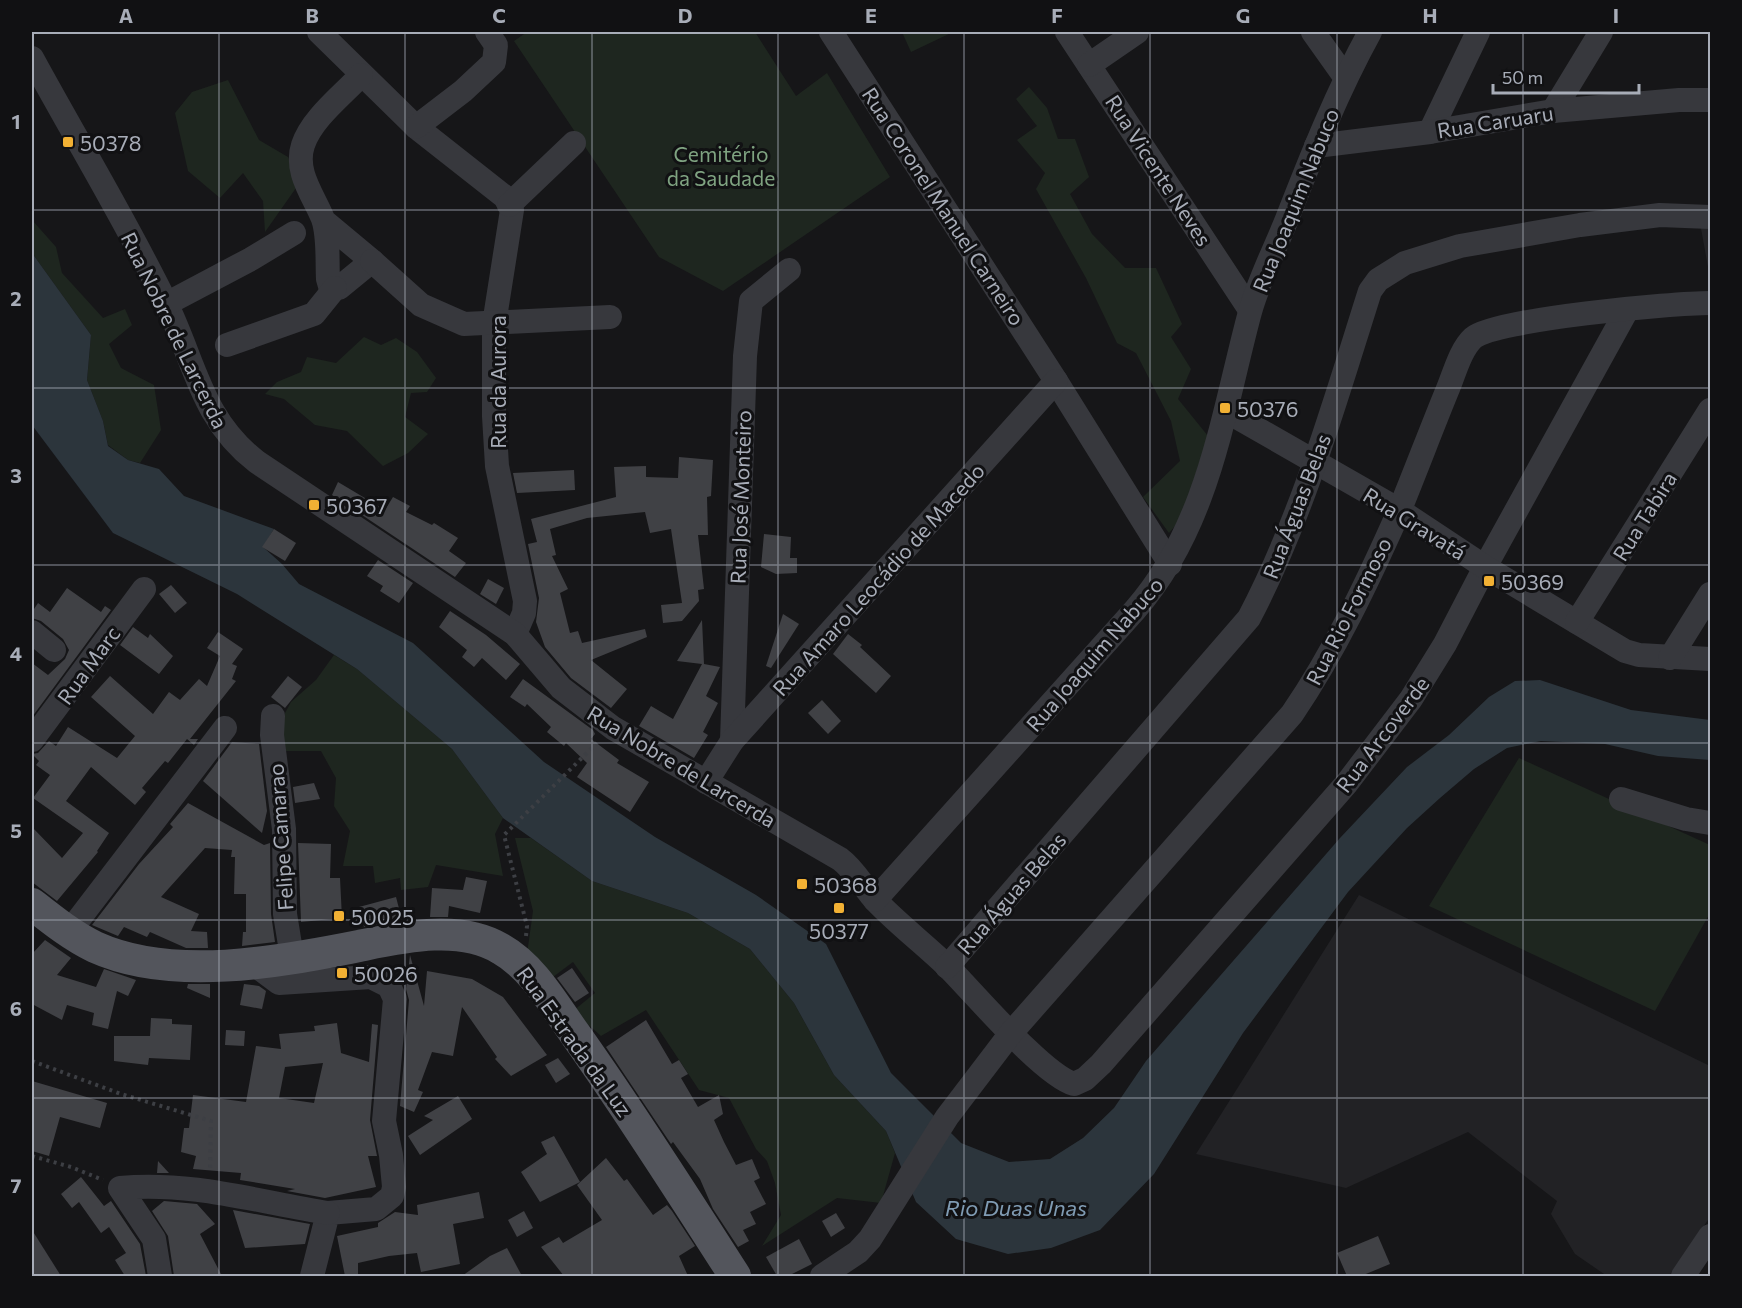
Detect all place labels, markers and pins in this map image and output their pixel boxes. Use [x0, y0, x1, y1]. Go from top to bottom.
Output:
place label: 50378 [80, 130, 141, 155]
marker: 50378 [61, 135, 75, 149]
place label: 50376 [1237, 396, 1298, 421]
marker: 50376 [1218, 401, 1232, 415]
place label: 50367 [326, 493, 387, 518]
marker: 50367 [307, 498, 321, 512]
place label: 50369 [1501, 569, 1564, 594]
marker: 50369 [1482, 574, 1496, 588]
place label: 50368 [814, 872, 877, 897]
marker: 50368 [795, 877, 809, 891]
marker: 50377 [832, 901, 846, 915]
place label: 50025 [351, 904, 414, 929]
marker: 50025 [332, 909, 346, 923]
place label: 50377 [809, 918, 869, 943]
place label: 50026 [354, 961, 418, 986]
marker: 50026 [335, 966, 349, 980]

